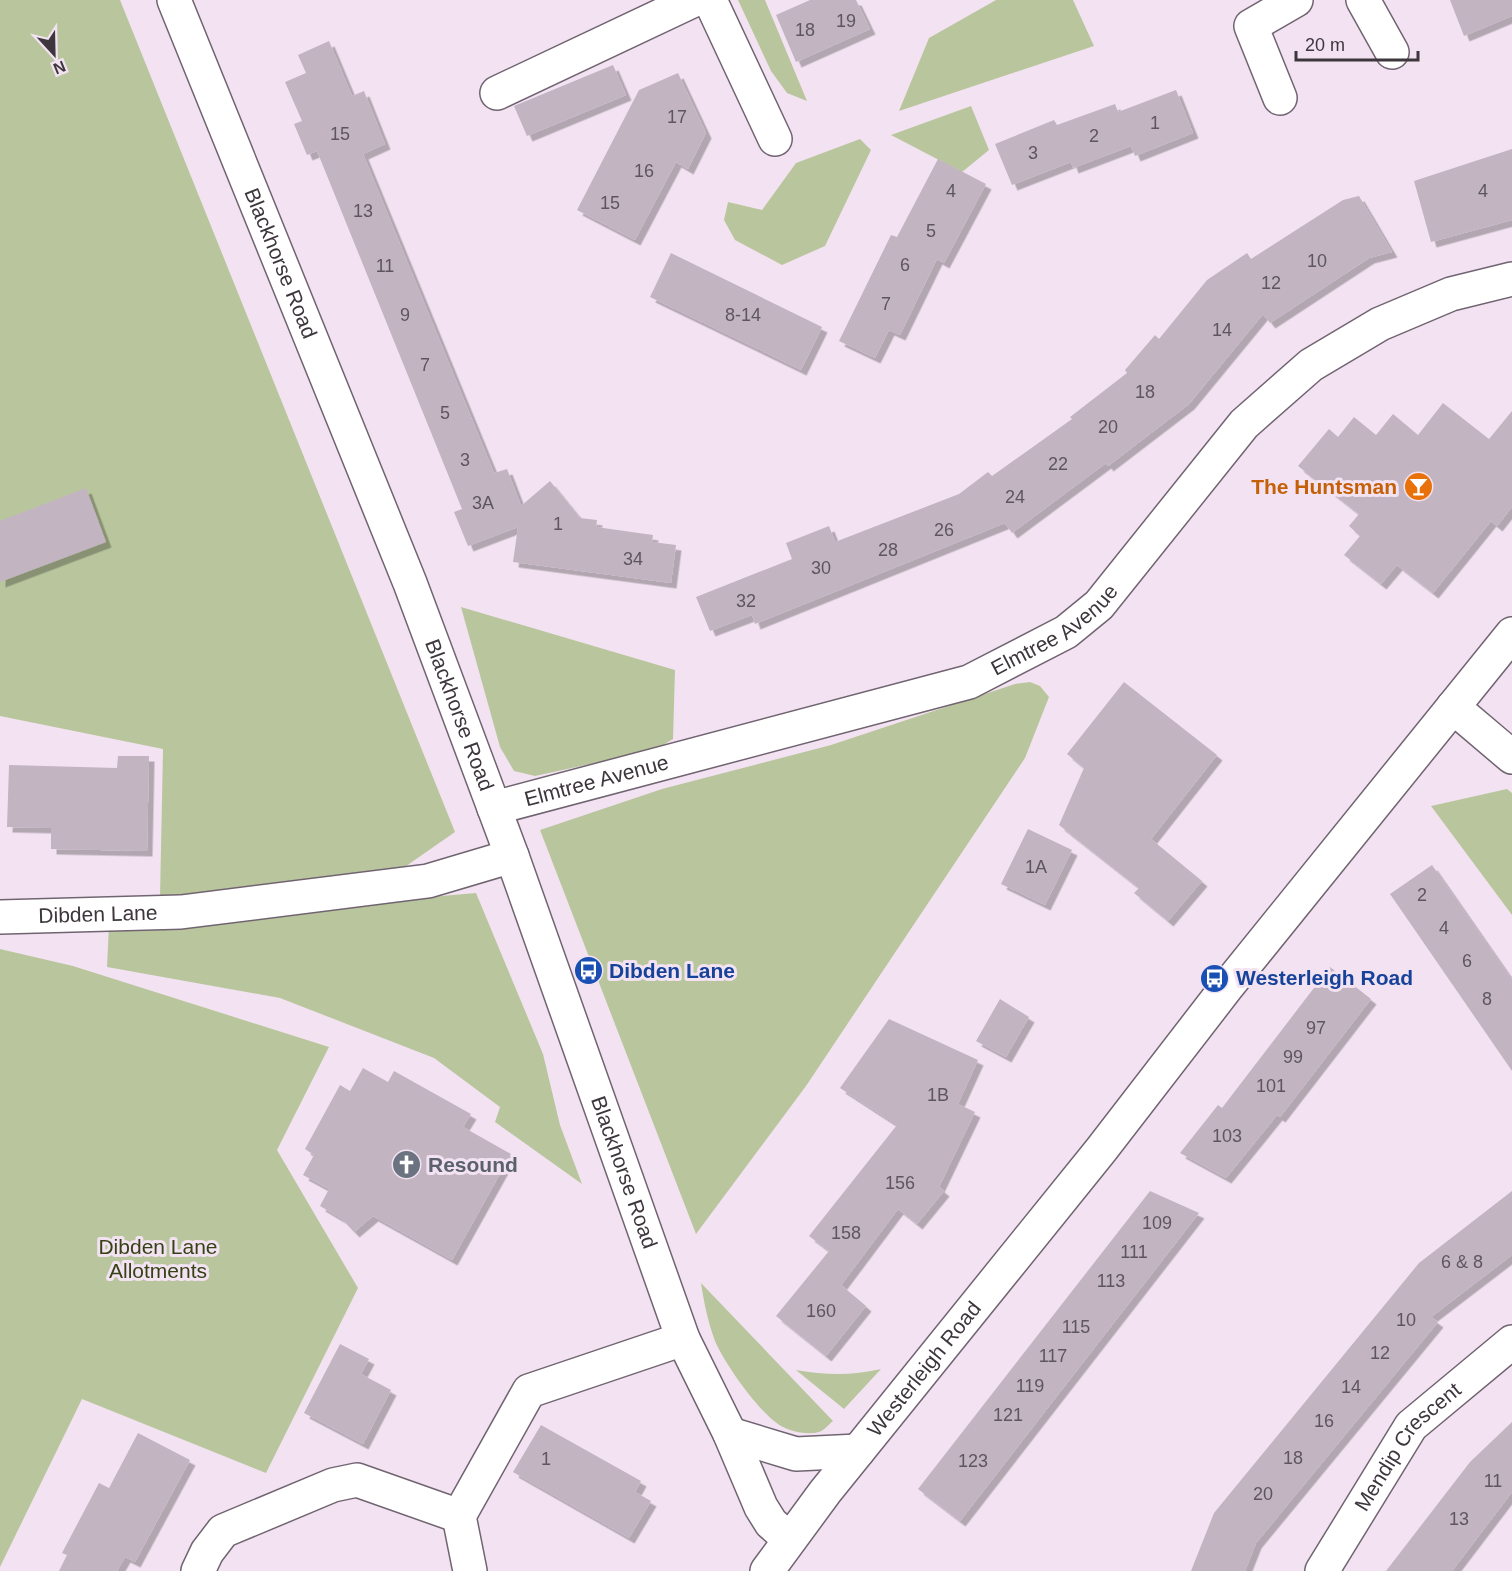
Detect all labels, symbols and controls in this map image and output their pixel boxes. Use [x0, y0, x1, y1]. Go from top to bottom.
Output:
house number: 19 [836, 11, 856, 31]
house number: 18 [795, 20, 815, 40]
north arrow [24, 24, 84, 84]
scale bar [1296, 24, 1418, 62]
text: 20 m [1305, 35, 1345, 55]
text: N [51, 57, 68, 77]
house number: 17 [667, 107, 687, 127]
house number: 1 [1150, 113, 1160, 133]
house number: 15 [330, 124, 350, 144]
house number: 2 [1089, 126, 1099, 146]
house number: 3 [1028, 143, 1038, 163]
house number: 16 [634, 161, 654, 181]
house number: 4 [946, 181, 956, 201]
house number: 4 [1478, 181, 1488, 201]
street label: Blackhorse Road [240, 185, 322, 342]
house number: 15 [600, 193, 620, 213]
house number: 13 [353, 201, 373, 221]
house number: 5 [926, 221, 936, 241]
house number: 10 [1307, 251, 1327, 271]
house number: 6 [900, 255, 910, 275]
house number: 11 [376, 256, 394, 276]
house number: 12 [1261, 273, 1281, 293]
house number: 7 [881, 294, 891, 314]
house number: 9 [400, 305, 410, 325]
house number: 8-14 [725, 305, 761, 325]
house number: 14 [1212, 320, 1232, 340]
house number: 7 [420, 355, 430, 375]
house number: 18 [1135, 382, 1155, 402]
house number: 5 [440, 403, 450, 423]
house number: 20 [1098, 417, 1118, 437]
house number: 3 [460, 450, 470, 470]
house number: 22 [1048, 454, 1068, 474]
bar icon: The Huntsman [1402, 471, 1434, 503]
place label: The Huntsman [1251, 475, 1397, 498]
house number: 24 [1005, 487, 1025, 507]
house number: 3A [472, 493, 494, 513]
house number: 1 [553, 514, 563, 534]
house number: 26 [934, 520, 954, 540]
house number: 28 [878, 540, 898, 560]
house number: 34 [623, 549, 643, 569]
house number: 30 [811, 558, 831, 578]
street label: Elmtree Avenue [987, 580, 1122, 680]
house number: 32 [736, 591, 756, 611]
street label: Blackhorse Road [421, 636, 499, 794]
street label: Elmtree Avenue [522, 750, 671, 810]
house number: 1A [1025, 857, 1047, 877]
house number: 2 [1417, 885, 1427, 905]
street label: Dibden Lane [38, 901, 158, 927]
house number: 4 [1439, 918, 1449, 938]
house number: 6 [1462, 951, 1472, 971]
bus stop icon: Dibden Lane [572, 955, 604, 987]
place label: Dibden Lane [609, 959, 735, 982]
bus stop icon: Westerleigh Road [1199, 962, 1231, 994]
place label: Westerleigh Road [1236, 966, 1413, 989]
house number: 8 [1482, 989, 1492, 1009]
house number: 97 [1306, 1018, 1326, 1038]
house number: 99 [1283, 1047, 1303, 1067]
house number: 101 [1256, 1076, 1286, 1096]
house number: 1B [927, 1085, 949, 1105]
street label: Blackhorse Road [587, 1093, 662, 1251]
house number: 103 [1212, 1126, 1242, 1146]
church icon: Resound [391, 1149, 423, 1181]
place label: Resound [428, 1153, 518, 1176]
house number: 156 [885, 1173, 915, 1193]
house number: 109 [1142, 1213, 1172, 1233]
house number: 158 [831, 1223, 861, 1243]
park label: Dibden Lane Allotments [98, 1235, 218, 1282]
house number: 111 [1120, 1242, 1148, 1262]
house number: 6 & 8 [1441, 1252, 1483, 1272]
house number: 113 [1097, 1271, 1125, 1291]
street label: Westerleigh Road [863, 1297, 985, 1441]
house number: 160 [806, 1301, 836, 1321]
house number: 10 [1396, 1310, 1416, 1330]
house number: 115 [1062, 1317, 1090, 1337]
house number: 12 [1370, 1343, 1390, 1363]
house number: 117 [1039, 1346, 1067, 1366]
house number: 119 [1016, 1376, 1044, 1396]
house number: 14 [1341, 1377, 1361, 1397]
street label: Mendip Crescent [1350, 1377, 1465, 1515]
house number: 121 [993, 1405, 1023, 1425]
house number: 16 [1314, 1411, 1334, 1431]
house number: 18 [1283, 1448, 1303, 1468]
house number: 1 [541, 1449, 551, 1469]
house number: 123 [958, 1451, 988, 1471]
house number: 11 [1484, 1471, 1502, 1491]
house number: 20 [1253, 1484, 1273, 1504]
house number: 13 [1449, 1509, 1469, 1529]

